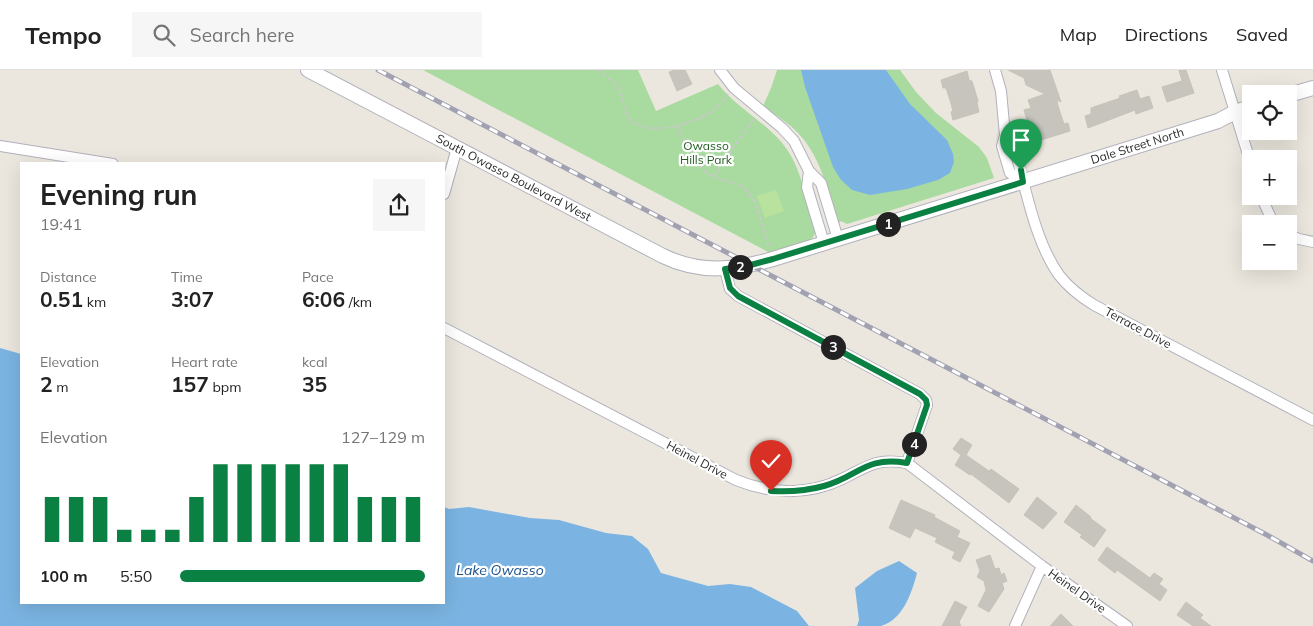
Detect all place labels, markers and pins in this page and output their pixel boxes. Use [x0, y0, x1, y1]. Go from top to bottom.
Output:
pin [1000, 119, 1042, 170]
pin: 1 [876, 212, 900, 236]
pin: 2 [728, 254, 752, 280]
pin: 3 [820, 334, 846, 360]
pin: 4 [902, 432, 926, 456]
pin [750, 440, 792, 491]

